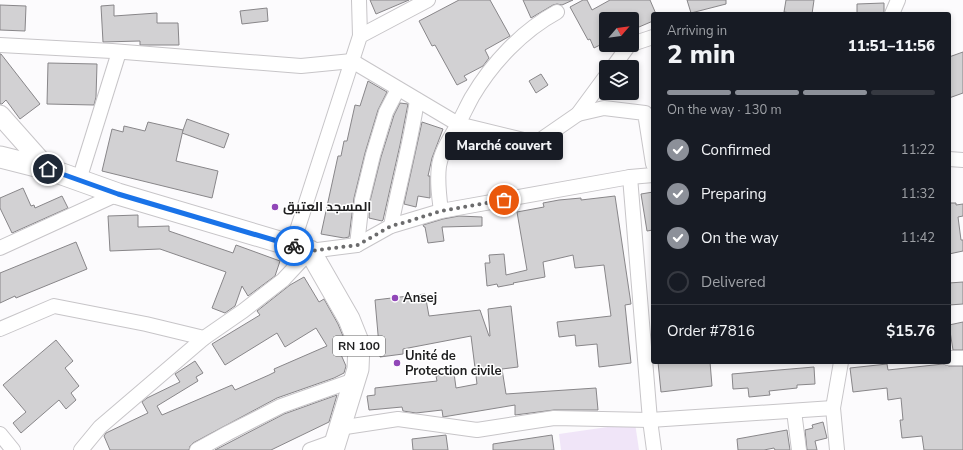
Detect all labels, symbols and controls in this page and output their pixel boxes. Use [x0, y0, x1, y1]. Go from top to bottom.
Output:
north arrow [599, 12, 639, 52]
map controls [599, 12, 639, 100]
text: Arriving in [667, 22, 727, 40]
text: 11:51–11:56 [848, 36, 935, 56]
text: 2 min [667, 37, 735, 72]
button: layers [599, 60, 639, 100]
text: On the way · 130 m [667, 101, 782, 119]
callout: Marché couvert [445, 132, 563, 160]
text: Marché couvert [457, 137, 551, 155]
icon: check [667, 139, 689, 161]
text: Confirmed [701, 140, 771, 160]
text: 11:22 [901, 141, 935, 159]
pin [31, 152, 65, 186]
icon: home [37, 158, 59, 180]
pin [487, 183, 521, 217]
icon: check [667, 183, 689, 205]
text: Preparing [701, 184, 766, 204]
text: 11:32 [901, 185, 935, 203]
icon: bag [493, 189, 515, 211]
place label: المسجد العتيق [283, 198, 371, 216]
marker: المسجد العتيق [270, 202, 280, 212]
courier [274, 226, 314, 266]
icon: check [667, 227, 689, 249]
text: On the way [701, 228, 779, 248]
text: 11:42 [901, 229, 935, 247]
icon: bike [283, 235, 305, 257]
text: Delivered [701, 272, 766, 292]
place label: Ansej [403, 289, 437, 307]
marker: Ansej [390, 293, 400, 303]
text: Order #7816 [667, 321, 755, 341]
text: $15.76 [886, 321, 935, 341]
road number: RN 100 [333, 336, 385, 356]
place label: Unité de Protection civile [405, 347, 502, 380]
marker: Unité de Protection civile [392, 358, 402, 368]

